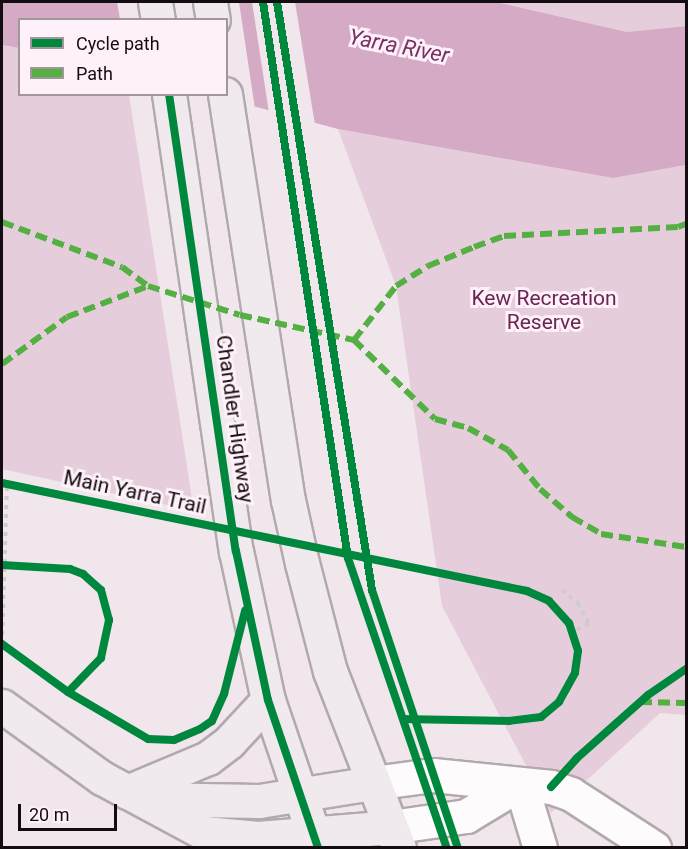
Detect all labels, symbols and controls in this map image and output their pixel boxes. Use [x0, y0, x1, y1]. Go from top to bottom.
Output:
legend [18, 18, 228, 96]
water label: Yarra River [347, 23, 451, 69]
text: Cycle path [76, 33, 160, 54]
text: Path [76, 63, 113, 84]
park label: Kew Recreation Reserve [471, 285, 617, 335]
street label: Chandler Highway [211, 334, 259, 504]
street label: Main Yarra Trail [61, 465, 209, 519]
scale bar [21, 792, 120, 830]
text: 20 m [29, 804, 69, 825]

